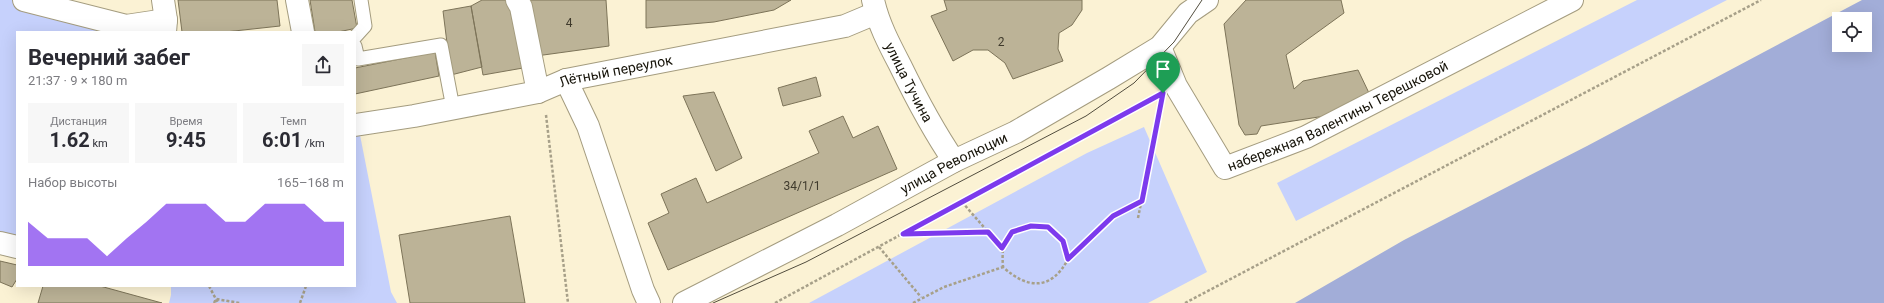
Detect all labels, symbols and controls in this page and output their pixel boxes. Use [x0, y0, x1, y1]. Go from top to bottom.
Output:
map controls [1832, 12, 1872, 52]
button: locate [1832, 12, 1872, 52]
house number: 4 [566, 16, 573, 30]
house number: 2 [998, 35, 1005, 49]
street label: улица Тучина [882, 40, 936, 125]
button: share [302, 44, 344, 86]
text: Вечерний забег [28, 45, 190, 70]
street label: Лётный переулок [556, 52, 674, 90]
pin [1146, 52, 1180, 93]
street label: набережная Валентины Терешковой [1225, 57, 1451, 174]
icon: arrive [1152, 58, 1174, 80]
text: 21:37 · 9 × 180 m [28, 73, 127, 88]
text: Дистанция [50, 115, 107, 128]
text: Время [169, 115, 203, 128]
text: Темп [280, 115, 307, 128]
text: 1.62 [50, 128, 90, 152]
text: 9:45 [166, 128, 206, 152]
text: 6:01 [262, 128, 302, 152]
street label: улица Революции [897, 129, 1010, 197]
text: km [90, 137, 108, 150]
text: /km [302, 137, 325, 150]
text: Набор высоты [28, 175, 117, 190]
text: 165–168 m [277, 175, 344, 190]
house number: 34/1/1 [784, 179, 820, 193]

